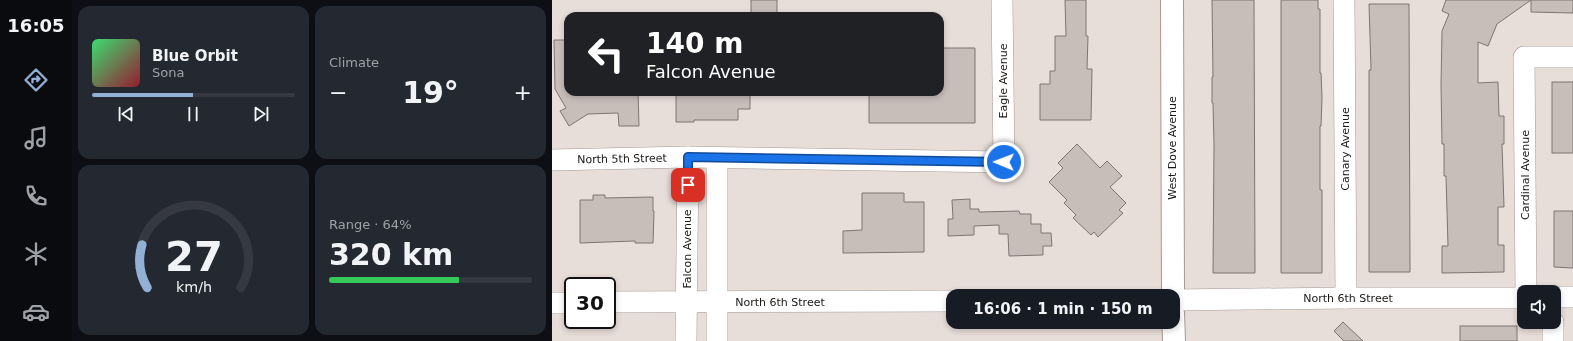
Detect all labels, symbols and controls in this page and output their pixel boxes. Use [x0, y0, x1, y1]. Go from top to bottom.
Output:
text: 16:05 [7, 15, 65, 36]
text: 140 m [646, 27, 743, 60]
icon: left [580, 28, 632, 80]
street label: Eagle Avenue [997, 43, 1010, 118]
text: Blue Orbit [152, 47, 238, 65]
text: Climate [329, 55, 379, 70]
text: Falcon Avenue [646, 61, 776, 82]
text: Sona [152, 65, 184, 80]
icon: directions [22, 66, 50, 94]
text: 19° [402, 75, 459, 110]
text: − [329, 80, 347, 105]
text: + [514, 80, 532, 105]
street label: West Dove Avenue [1166, 96, 1179, 200]
icon: previous [115, 103, 137, 125]
icon: pause [182, 103, 204, 125]
icon: next [250, 103, 272, 125]
street label: Canary Avenue [1339, 107, 1352, 191]
icon: music [22, 124, 50, 152]
street label: Cardinal Avenue [1519, 130, 1532, 220]
position arrow [983, 141, 1025, 183]
street label: North 5th Street [577, 152, 668, 166]
pin [671, 168, 705, 202]
icon: arrive [677, 174, 699, 196]
icon: phone [22, 182, 50, 210]
street label: Falcon Avenue [681, 209, 694, 289]
text: Range · 64% [329, 217, 412, 232]
text: 27 [165, 232, 222, 281]
text: 320 km [329, 237, 453, 272]
icon: climate [22, 240, 50, 268]
speed limit sign: 30 [564, 277, 616, 329]
text: km/h [175, 278, 212, 294]
map controls [1517, 285, 1561, 329]
button: sound [1517, 285, 1561, 329]
street label: North 6th Street [1303, 292, 1393, 305]
street label: North 6th Street [735, 296, 825, 309]
icon: car [22, 298, 50, 326]
text: 16:06 · 1 min · 150 m [973, 300, 1153, 318]

